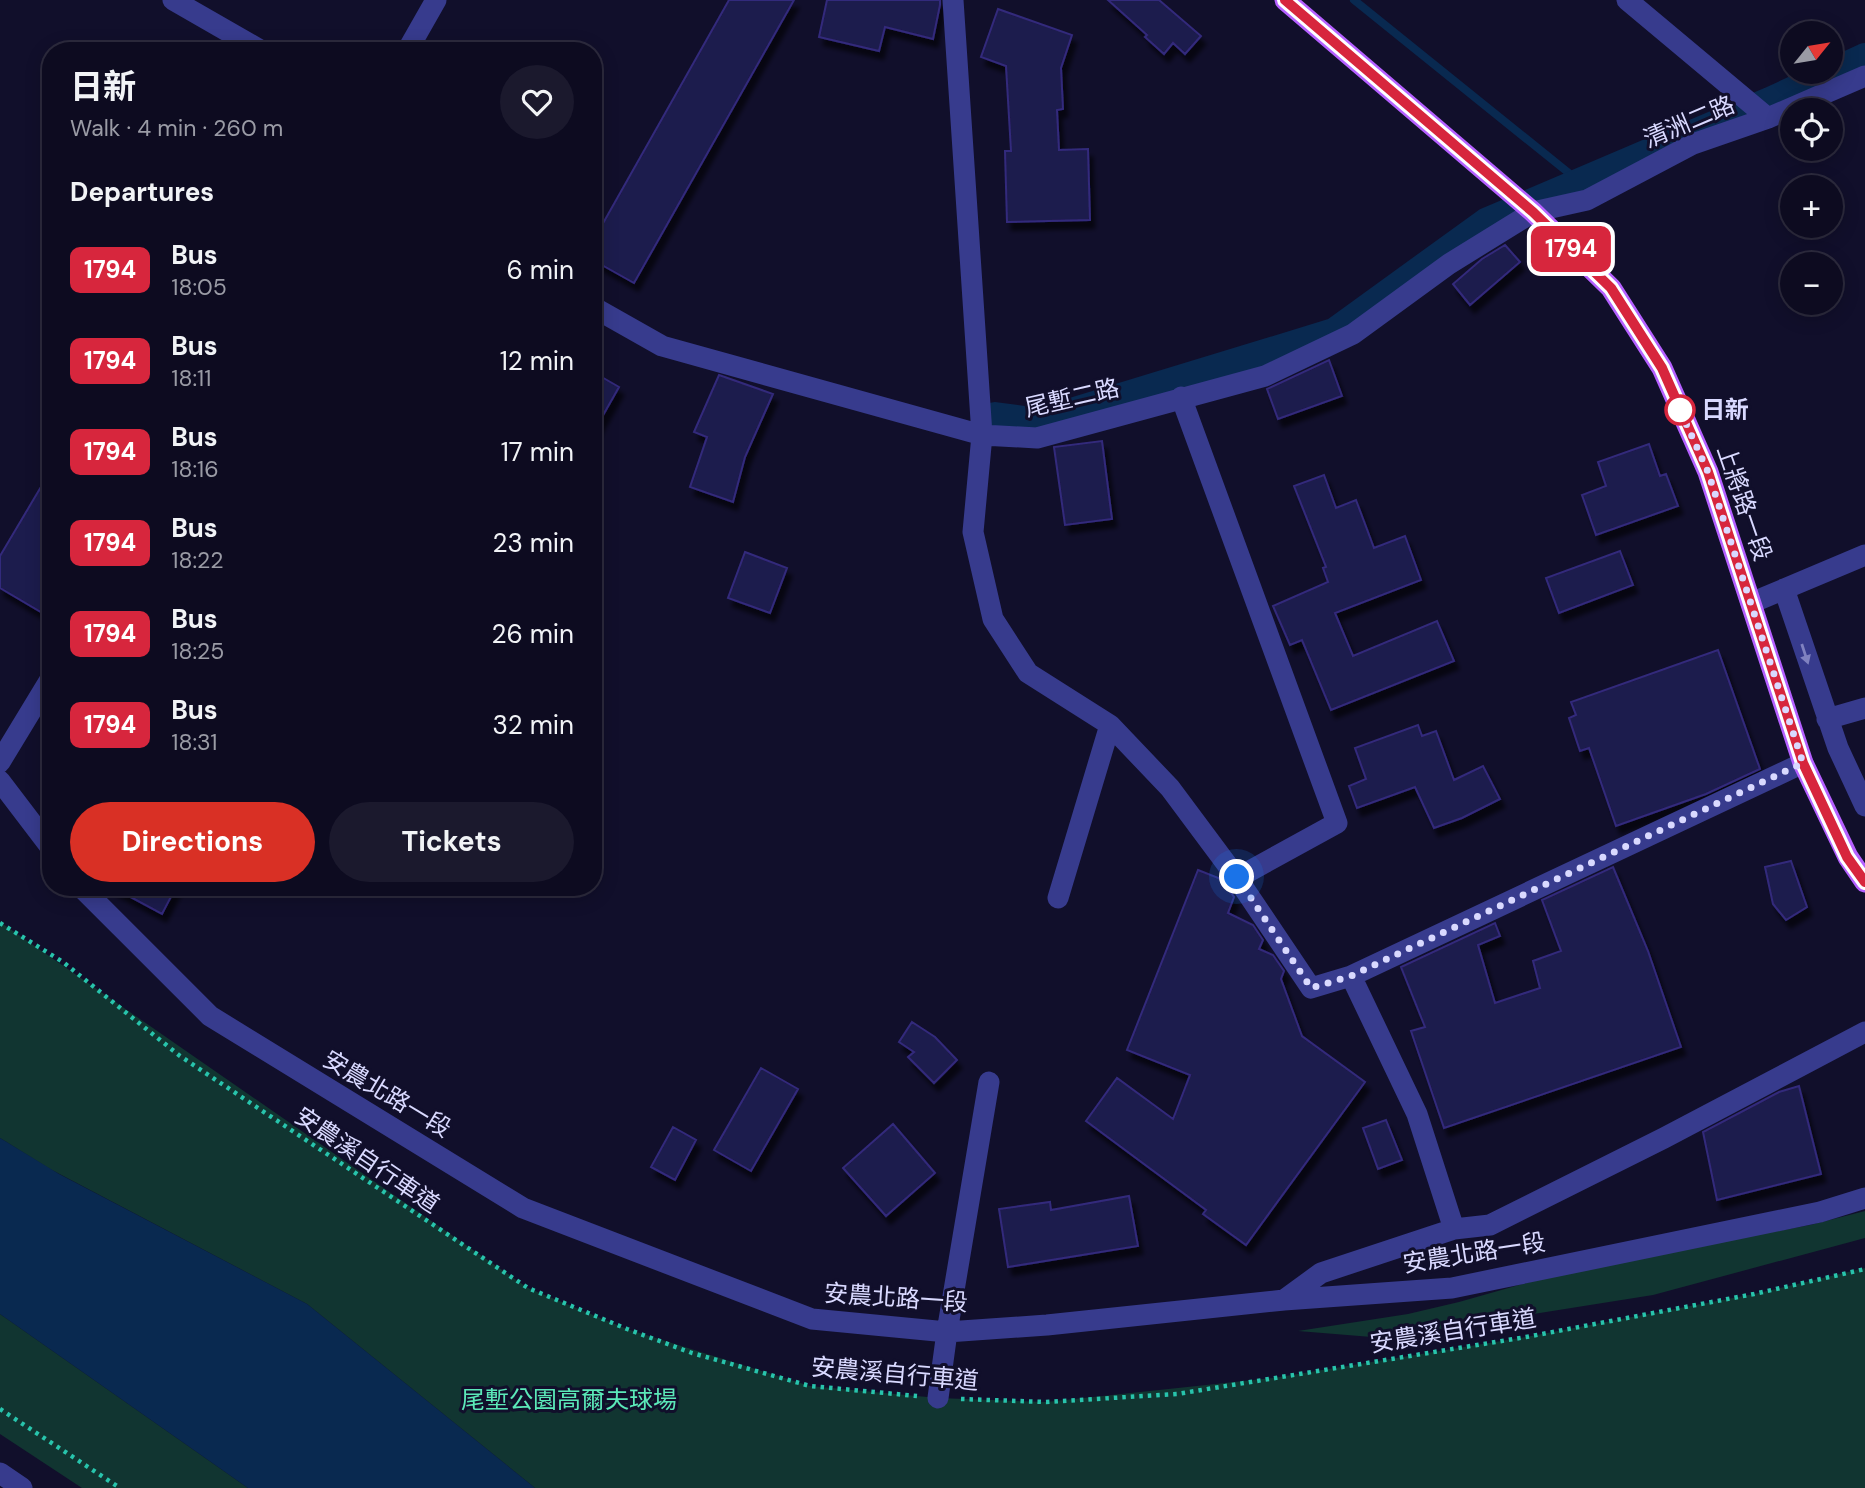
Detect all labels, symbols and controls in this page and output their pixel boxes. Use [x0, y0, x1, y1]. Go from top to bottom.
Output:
north arrow [1780, 21, 1843, 84]
map controls [1780, 21, 1843, 315]
text: 日新 [70, 65, 136, 108]
button: heart [500, 65, 574, 139]
street label: 清洲二路 [1639, 89, 1739, 155]
button: locate [1780, 98, 1843, 161]
text: Walk · 4 min · 260 m [70, 113, 283, 143]
text: Departures [70, 175, 214, 209]
button: + [1780, 175, 1843, 238]
line badge: 1794 [1522, 226, 1620, 272]
text: 1794 [1545, 233, 1597, 264]
text: Bus [171, 238, 218, 272]
button: − [1780, 252, 1843, 315]
text: 6 min [506, 253, 574, 287]
text: 1794 [84, 254, 136, 285]
text: 18:05 [171, 272, 227, 302]
text: Bus [171, 329, 218, 363]
text: 12 min [500, 344, 574, 378]
text: 1794 [84, 345, 136, 376]
text: 18:11 [171, 363, 211, 393]
street label: 尾塹二路 [1022, 372, 1122, 423]
place label: 日新 [1701, 394, 1749, 425]
marker: 日新 [1665, 395, 1695, 425]
text: Bus [171, 420, 218, 454]
text: 17 min [501, 435, 574, 469]
text: 1794 [84, 436, 136, 467]
street label: 上將路一段 [1710, 441, 1779, 565]
text: 18:16 [171, 454, 219, 484]
text: Bus [171, 511, 218, 545]
text: 23 min [492, 526, 574, 560]
text: 1794 [84, 527, 136, 558]
text: 18:22 [171, 545, 224, 575]
text: Bus [171, 602, 218, 636]
text: 26 min [491, 617, 574, 651]
text: 1794 [84, 618, 136, 649]
text: 18:25 [171, 636, 224, 666]
one-way arrow [1800, 644, 1811, 665]
text: Bus [171, 693, 218, 727]
text: 32 min [492, 708, 574, 742]
text: 1794 [84, 709, 136, 740]
text: 18:31 [171, 727, 217, 757]
button: Directions [70, 802, 315, 882]
button: Tickets [329, 802, 574, 882]
your location [1219, 859, 1254, 894]
street label: 安農北路一段 [318, 1043, 457, 1144]
street label: 安農溪自行車道 [289, 1100, 446, 1219]
street label: 安農北路一段 [1400, 1226, 1547, 1279]
street label: 安農北路一段 [823, 1277, 969, 1318]
street label: 安農溪自行車道 [1368, 1302, 1538, 1359]
street label: 安農溪自行車道 [810, 1351, 980, 1396]
park label: 尾塹公園高爾夫球場 [461, 1384, 677, 1415]

